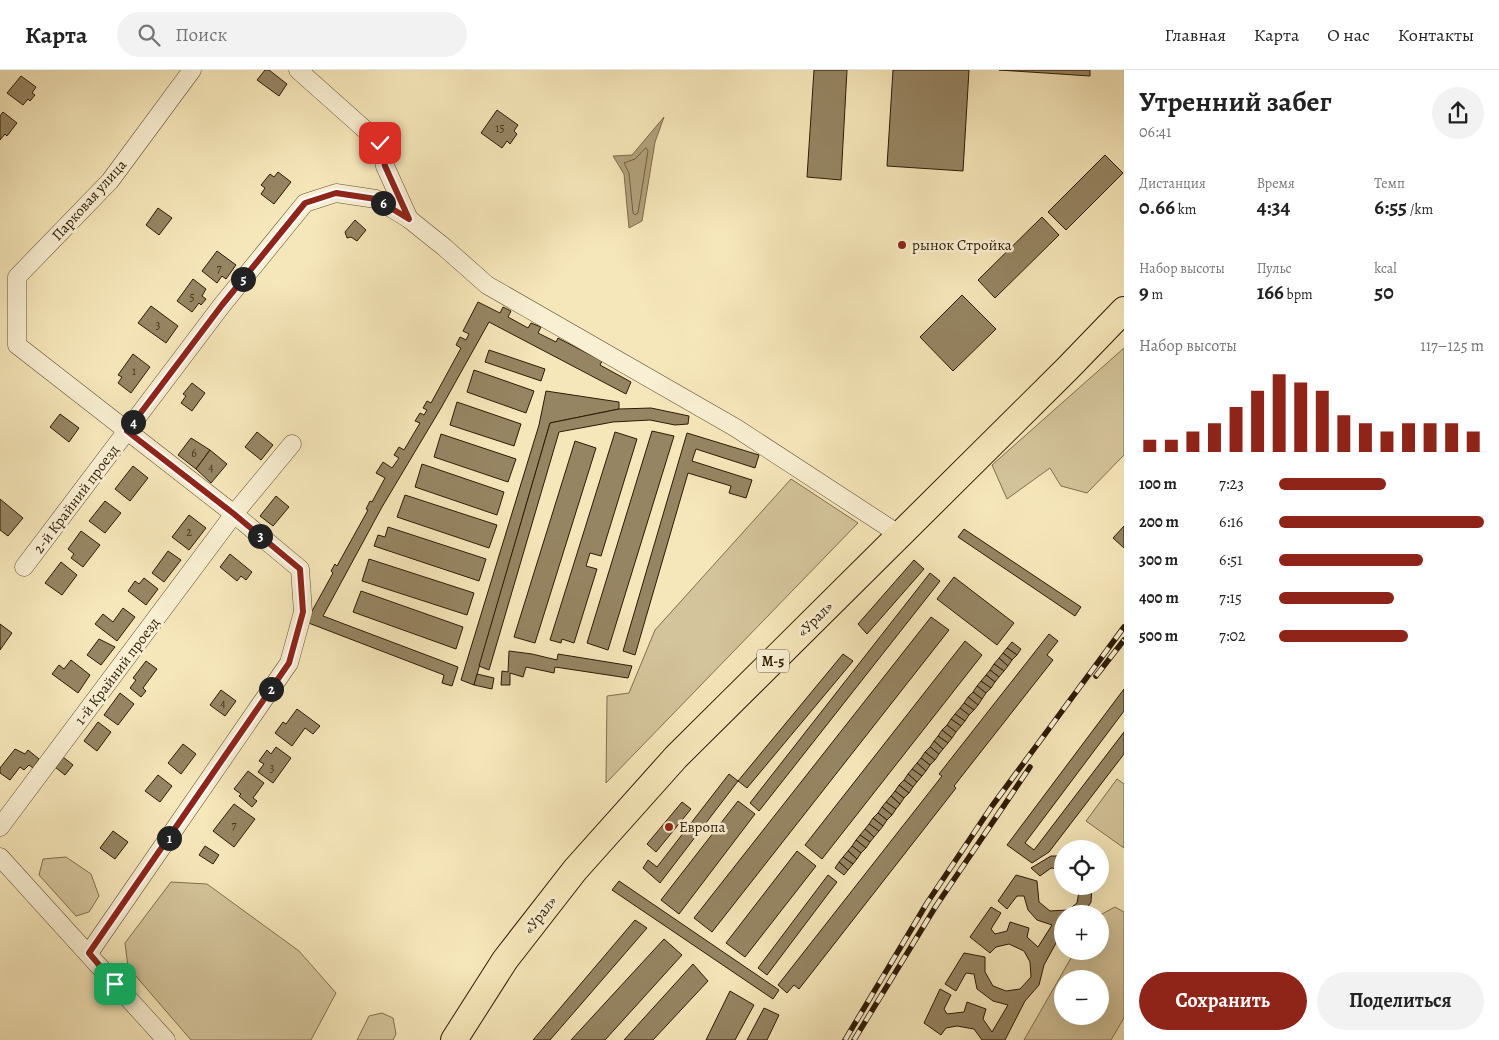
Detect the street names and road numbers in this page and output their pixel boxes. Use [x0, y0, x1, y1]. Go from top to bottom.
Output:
street label: Парковая улица [47, 155, 131, 245]
street label: 2-й Крайний проезд [28, 441, 124, 557]
street label: «Урал» [793, 596, 838, 641]
street label: 1-й Крайний проезд [70, 613, 164, 729]
road number: М-5 [757, 650, 789, 672]
street label: «Урал» [519, 891, 562, 938]

